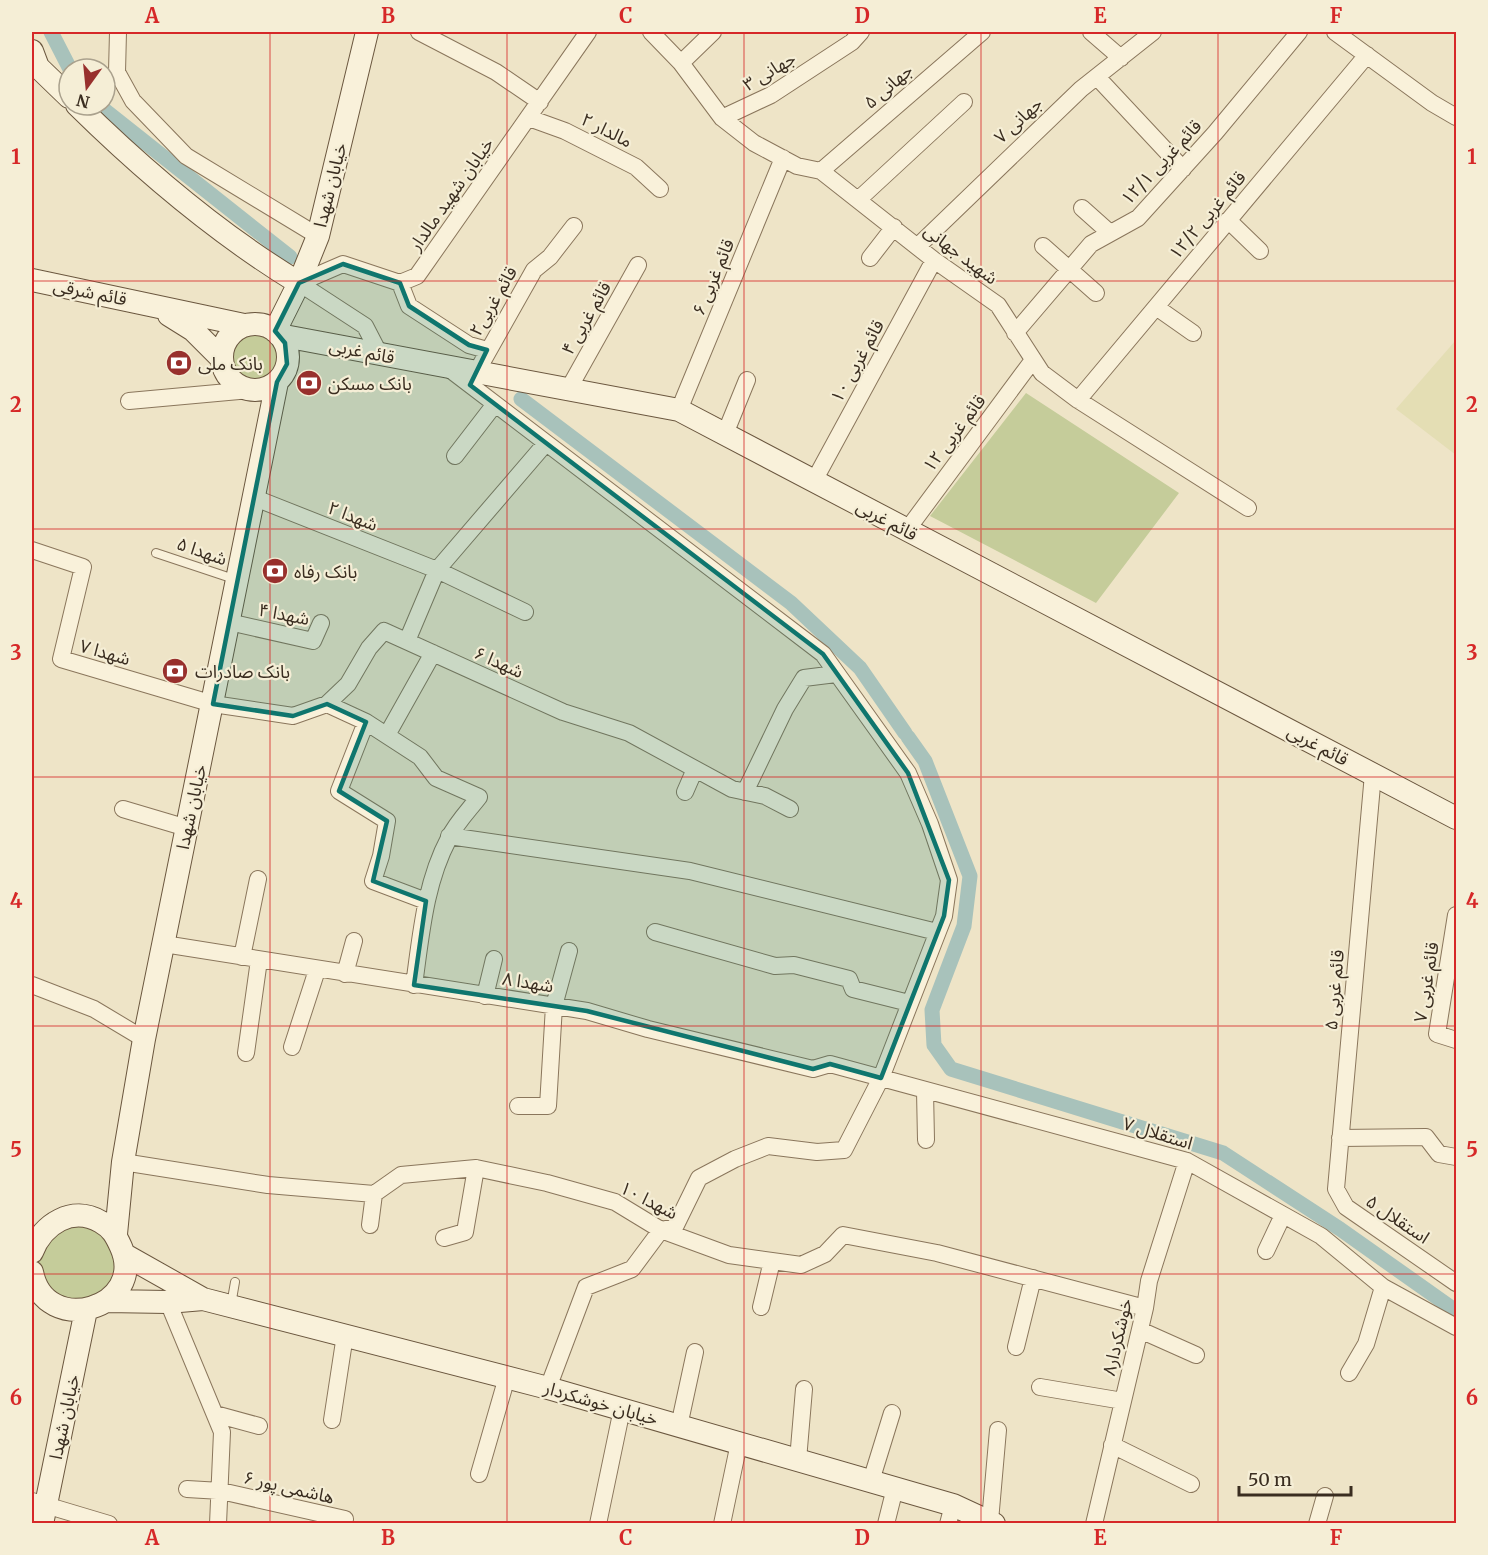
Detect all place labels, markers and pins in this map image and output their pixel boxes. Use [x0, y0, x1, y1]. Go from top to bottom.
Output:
bank icon: بانک ملی [164, 348, 194, 378]
place label: بانک ملی [198, 352, 263, 375]
bank icon: بانک مسکن [294, 368, 324, 398]
place label: بانک مسکن [328, 372, 412, 395]
bank icon: بانک رفاه [260, 556, 290, 586]
place label: بانک رفاه [294, 560, 357, 583]
bank icon: بانک صادرات [160, 656, 190, 686]
place label: بانک صادرات [195, 660, 290, 683]

